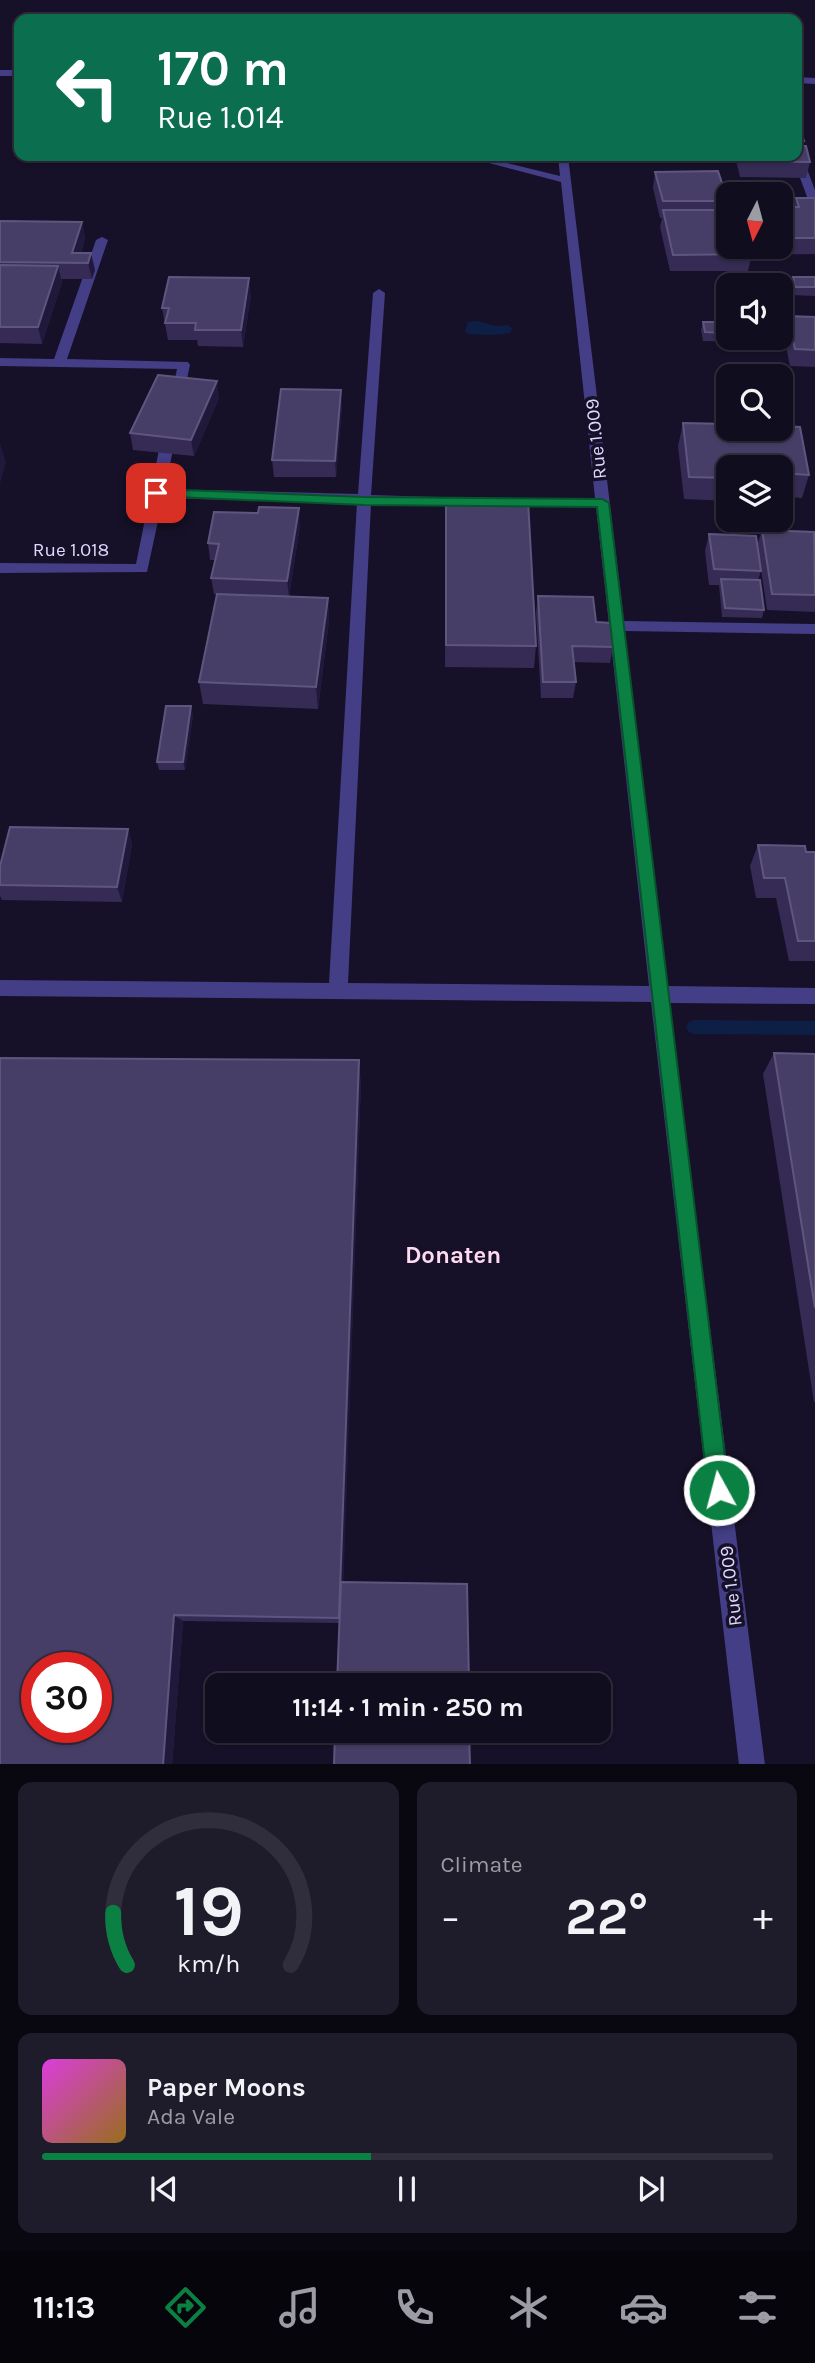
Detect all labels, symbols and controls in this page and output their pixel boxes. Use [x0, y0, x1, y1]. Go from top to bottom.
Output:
text: 170 m [157, 40, 289, 97]
icon: left [42, 42, 133, 133]
text: Rue 1.014 [157, 99, 284, 136]
north arrow [716, 182, 793, 259]
map controls [716, 182, 793, 532]
button: sound [716, 273, 793, 350]
button: search [716, 364, 793, 441]
street label: Rue 1.009 [581, 398, 611, 480]
button: layers [716, 455, 793, 532]
pin [126, 463, 186, 523]
icon: arrive [137, 474, 175, 512]
street label: Rue 1.018 [33, 539, 109, 561]
district label: Donaten [405, 1241, 501, 1269]
position arrow [682, 1453, 756, 1527]
street label: Rue 1.009 [715, 1545, 747, 1627]
speed limit sign: 30 [21, 1652, 112, 1743]
text: 11:14 · 1 min · 250 m [292, 1692, 524, 1723]
text: Climate [441, 1851, 523, 1878]
text: 19 [173, 1868, 243, 1953]
text: 22° [565, 1886, 648, 1947]
text: − [441, 1895, 460, 1940]
text: + [753, 1895, 773, 1940]
text: km/h [177, 1948, 240, 1977]
text: Paper Moons [147, 2072, 306, 2103]
text: Ada Vale [147, 2103, 235, 2130]
icon: previous [145, 2170, 183, 2208]
icon: pause [388, 2170, 426, 2208]
icon: next [632, 2170, 670, 2208]
icon: directions [161, 2283, 210, 2332]
icon: music [275, 2283, 324, 2332]
icon: phone [390, 2283, 439, 2332]
icon: climate [504, 2283, 553, 2332]
icon: car [619, 2283, 668, 2332]
icon: filters [733, 2283, 782, 2332]
text: 11:13 [33, 2289, 95, 2326]

